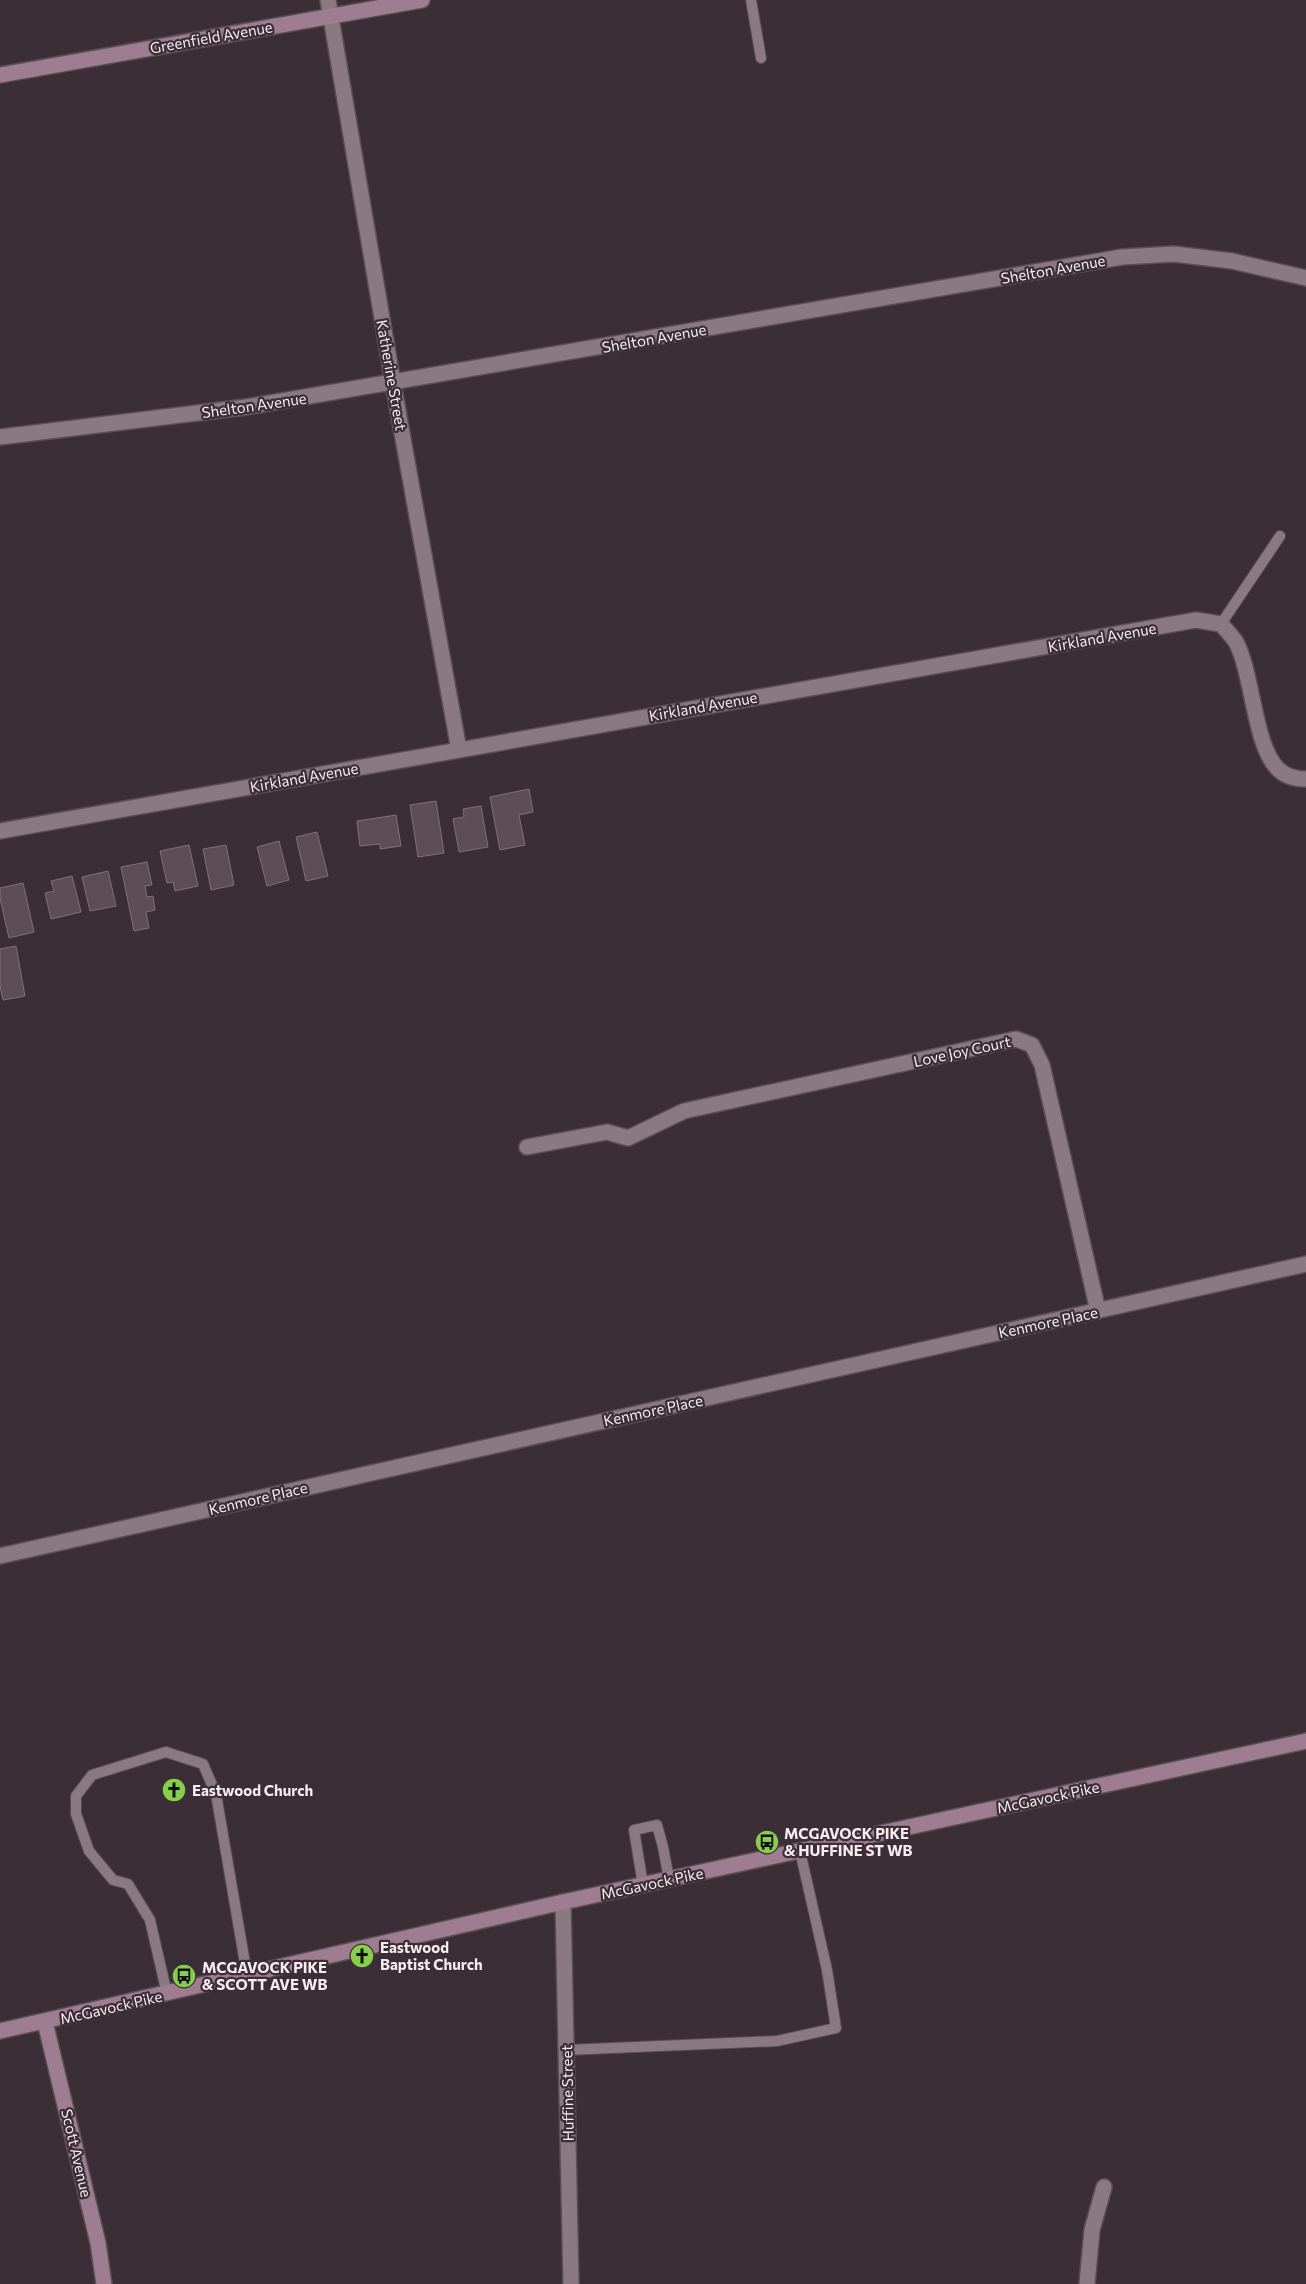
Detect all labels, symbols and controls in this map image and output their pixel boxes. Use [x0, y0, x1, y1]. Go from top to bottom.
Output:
street label: Greenfield Avenue [148, 17, 274, 57]
street label: Shelton Avenue [999, 251, 1107, 287]
street label: Katherine Street [373, 318, 411, 432]
street label: Shelton Avenue [600, 320, 708, 356]
street label: Shelton Avenue [200, 389, 308, 421]
street label: Kirkland Avenue [1046, 619, 1158, 655]
street label: Kirkland Avenue [647, 688, 759, 724]
street label: Kirkland Avenue [248, 759, 360, 795]
street label: Love Joy Court [912, 1032, 1012, 1070]
street label: Kenmore Place [997, 1303, 1099, 1341]
street label: Kenmore Place [602, 1391, 704, 1429]
street label: Kenmore Place [207, 1478, 309, 1518]
church icon: Eastwood Church [161, 1777, 187, 1803]
street label: McGavock Pike [995, 1777, 1101, 1817]
place label: Eastwood Church [192, 1781, 313, 1799]
place label: MCGAVOCK PIKE & HUFFINE ST WB [784, 1824, 913, 1859]
bus stop icon: MCGAVOCK PIKE & HUFFINE ST WB [754, 1829, 780, 1855]
street label: McGavock Pike [599, 1863, 705, 1903]
place label: Eastwood Baptist Church [380, 1938, 483, 1973]
church icon: Eastwood Baptist Church [349, 1943, 375, 1969]
place label: MCGAVOCK PIKE & SCOTT AVE WB [202, 1958, 328, 1993]
bus stop icon: MCGAVOCK PIKE & SCOTT AVE WB [171, 1963, 197, 1989]
street label: McGavock Pike [58, 1986, 164, 2027]
street label: Huffine Street [557, 2044, 577, 2142]
street label: Scott Avenue [58, 2107, 96, 2199]

